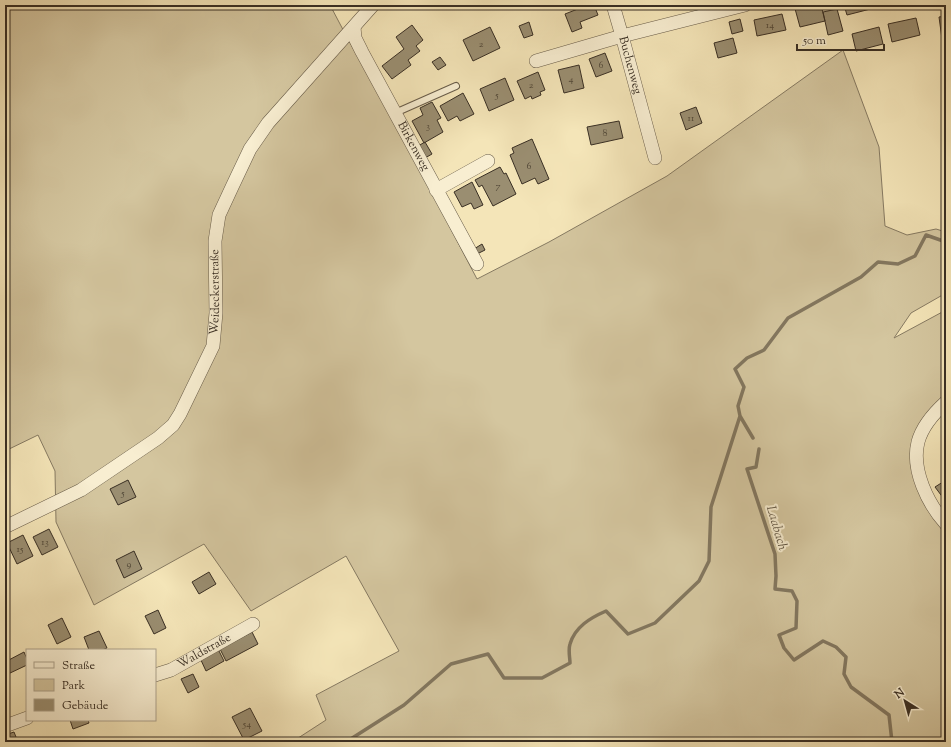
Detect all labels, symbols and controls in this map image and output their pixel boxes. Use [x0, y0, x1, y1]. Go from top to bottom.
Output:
house number: 14 [766, 18, 774, 33]
scale bar [797, 26, 884, 52]
text: 50 m [802, 32, 826, 50]
street label: Buchenweg [614, 34, 646, 96]
house number: 2 [479, 37, 484, 52]
house number: 6 [599, 58, 604, 73]
house number: 4 [568, 72, 574, 87]
house number: 2 [529, 78, 534, 93]
house number: 5 [494, 88, 499, 103]
house number: 11 [688, 111, 695, 126]
street label: Birkenweg [392, 118, 434, 175]
house number: 3 [426, 119, 430, 134]
house number: 8 [603, 126, 608, 141]
house number: 6 [527, 159, 532, 174]
house number: 7 [495, 179, 501, 194]
street label: Weideckerstraße [205, 249, 225, 336]
house number: 5 [120, 486, 125, 501]
water label: Laabach [761, 504, 791, 553]
house number: 13 [41, 535, 49, 550]
house number: 15 [17, 542, 24, 557]
house number: 9 [127, 557, 132, 572]
street label: Waldstraße [174, 629, 235, 674]
legend [26, 649, 156, 721]
text: Straße [62, 657, 96, 675]
text: Park [62, 677, 85, 695]
north arrow [885, 681, 925, 721]
text: N [890, 685, 908, 703]
text: Gebäude [62, 697, 109, 715]
house number: 54 [242, 717, 251, 732]

